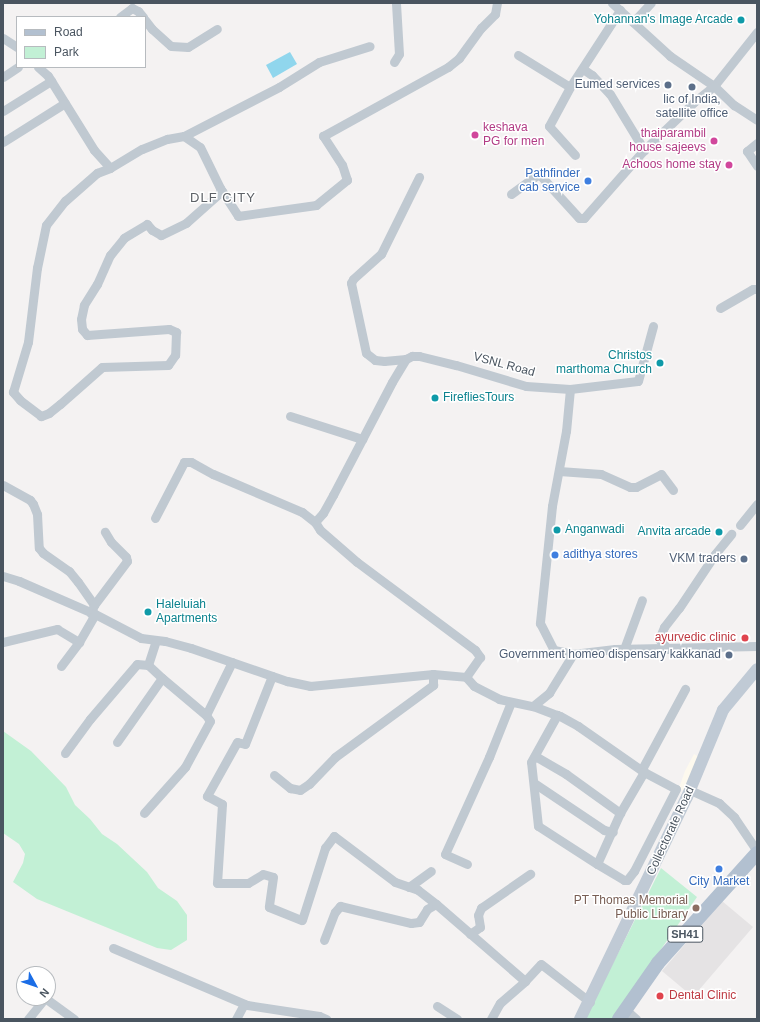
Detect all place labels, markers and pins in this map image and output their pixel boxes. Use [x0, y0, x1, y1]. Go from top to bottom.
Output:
place label: Yohannan's Image Arcade [593, 13, 733, 27]
marker: Yohannan's Image Arcade [736, 15, 746, 25]
place label: Eumed services [575, 78, 660, 92]
marker: Eumed services [663, 80, 673, 90]
marker: lic of India, satellite office [687, 82, 697, 92]
place label: lic of India, satellite office [656, 93, 728, 121]
place label: keshava PG for men [483, 121, 544, 149]
place label: thaiparambil house sajeevs [629, 127, 706, 155]
marker: keshava PG for men [470, 130, 480, 140]
marker: thaiparambil house sajeevs [709, 136, 719, 146]
place label: Achoos home stay [622, 158, 721, 172]
marker: Achoos home stay [724, 160, 734, 170]
place label: Pathfinder cab service [519, 167, 580, 195]
marker: Pathfinder cab service [583, 176, 593, 186]
place label: Christos marthoma Church [556, 349, 652, 377]
marker: Christos marthoma Church [655, 358, 665, 368]
place label: FirefliesTours [443, 391, 514, 405]
marker: FirefliesTours [430, 393, 440, 403]
place label: Anganwadi [565, 523, 624, 537]
marker: Anganwadi [552, 525, 562, 535]
place label: Anvita arcade [638, 525, 711, 539]
marker: Anvita arcade [714, 527, 724, 537]
place label: adithya stores [563, 548, 638, 562]
marker: adithya stores [550, 550, 560, 560]
place label: VKM traders [669, 552, 736, 566]
marker: VKM traders [739, 554, 749, 564]
place label: Haleluiah Apartments [156, 598, 217, 626]
marker: Haleluiah Apartments [143, 607, 153, 617]
place label: ayurvedic clinic [655, 631, 736, 645]
marker: ayurvedic clinic [739, 632, 751, 644]
place label: Government homeo dispensary kakkanad [499, 648, 721, 662]
marker: Government homeo dispensary kakkanad [724, 650, 734, 660]
marker: City Market [714, 864, 724, 874]
place label: City Market [689, 875, 749, 889]
place label: PT Thomas Memorial Public Library [573, 894, 688, 922]
marker: PT Thomas Memorial Public Library [691, 903, 701, 913]
place label: Dental Clinic [669, 989, 736, 1003]
marker: Dental Clinic [654, 990, 666, 1002]

